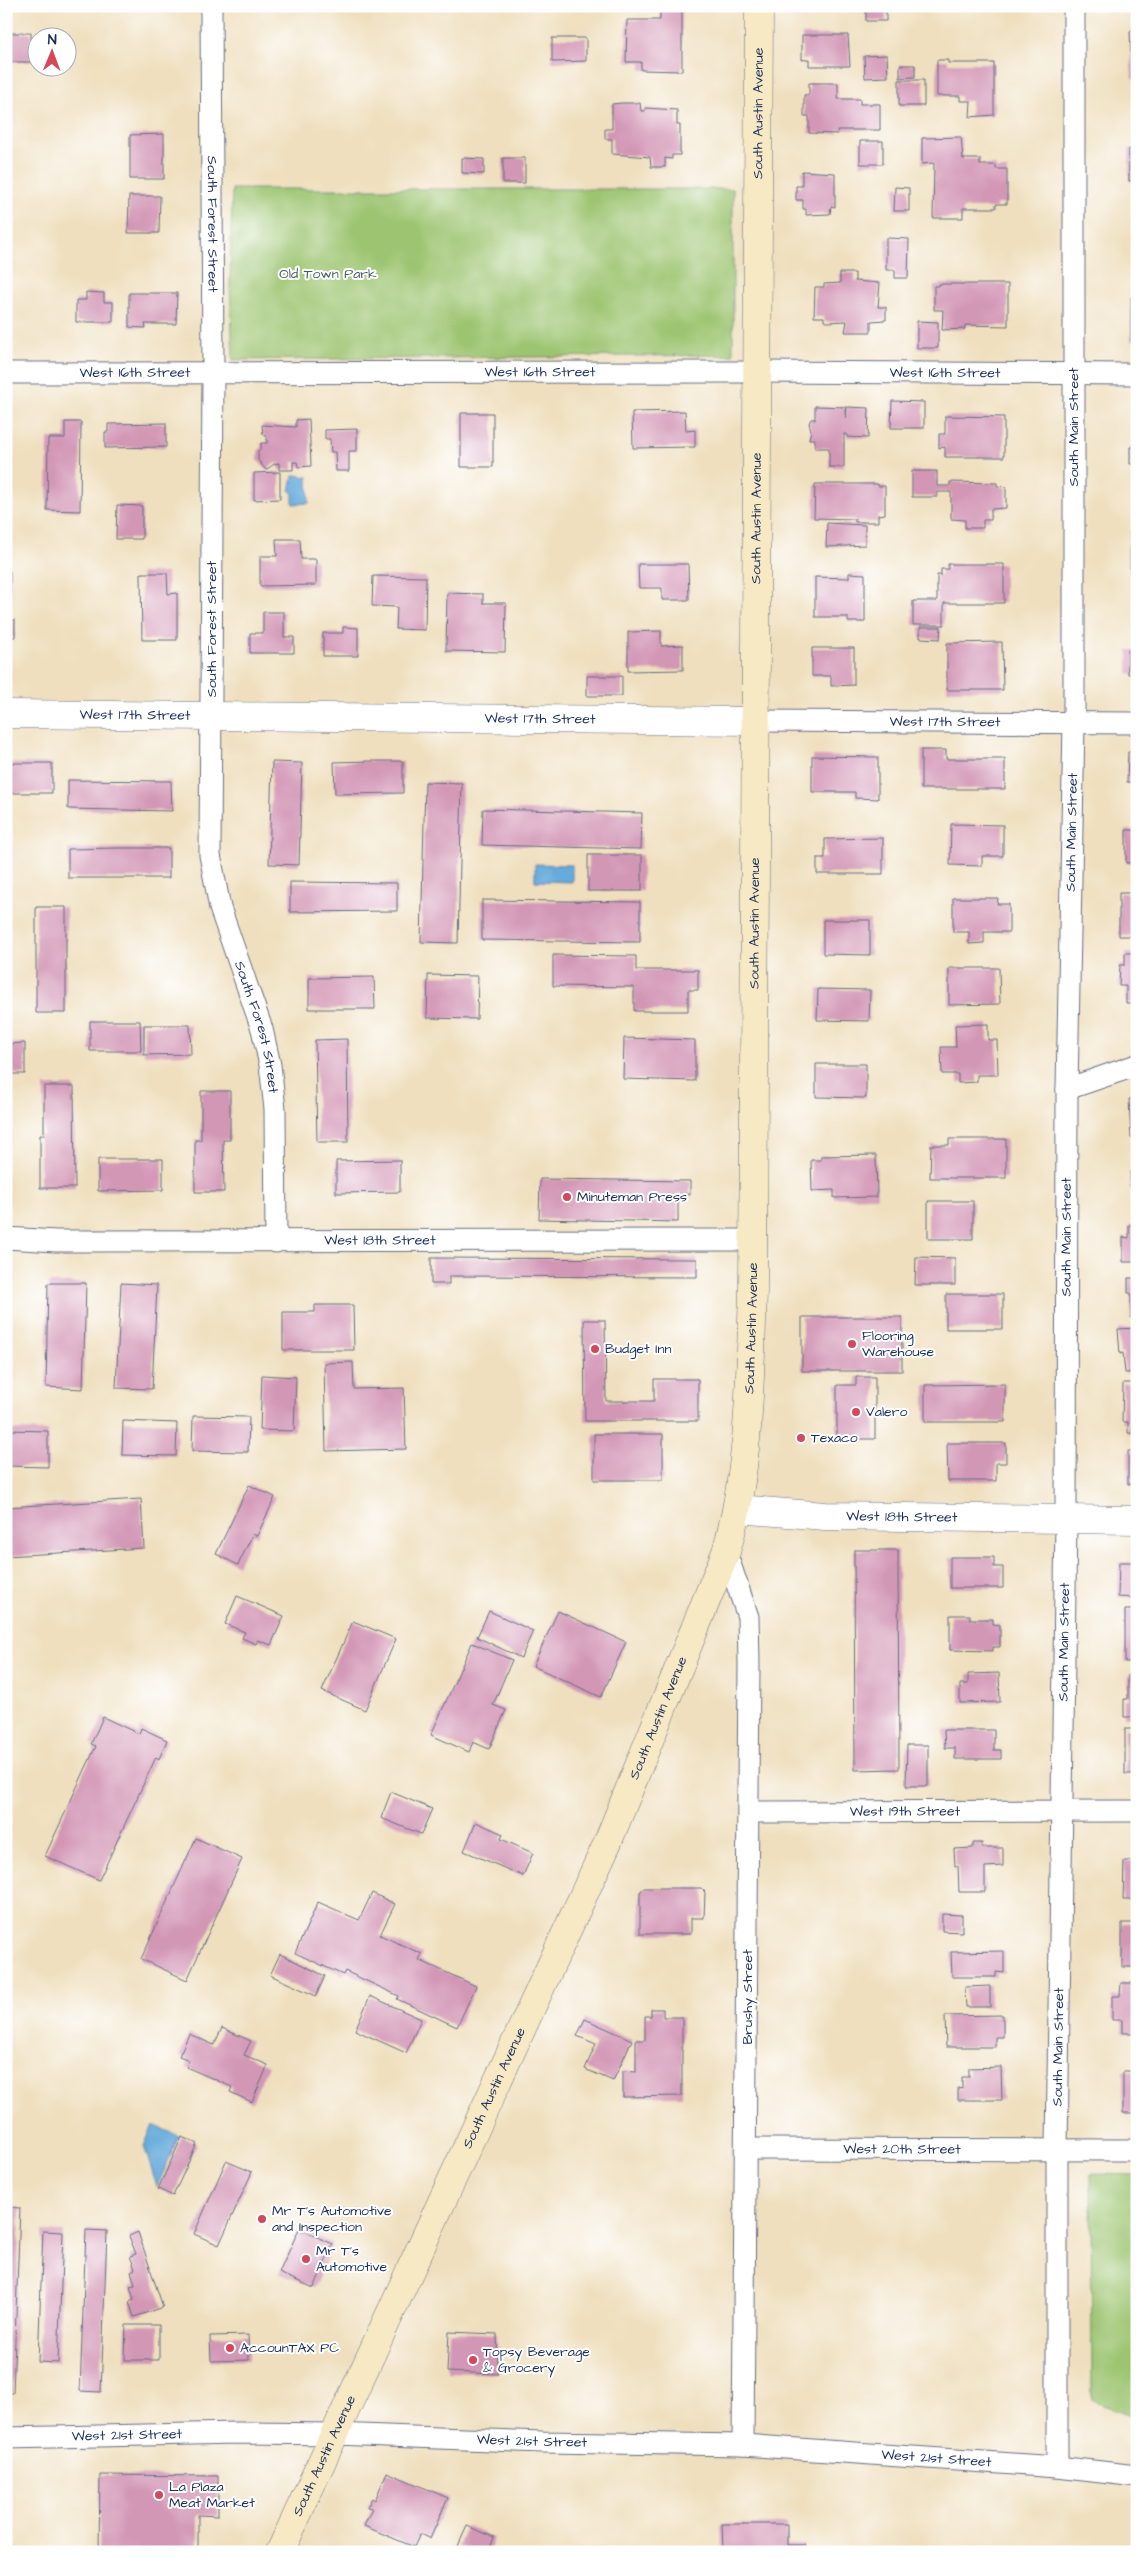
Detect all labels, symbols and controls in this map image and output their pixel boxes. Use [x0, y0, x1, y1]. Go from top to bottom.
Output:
north arrow [28, 28, 78, 78]
text: N [48, 30, 57, 50]
street label: South Austin Avenue [748, 47, 769, 179]
street label: South Forest Street [202, 156, 223, 293]
park label: Old Town Park [279, 264, 377, 284]
street label: West 16th Street [484, 362, 596, 382]
street label: West 16th Street [79, 363, 191, 383]
street label: West 16th Street [889, 363, 1001, 383]
street label: South Main Street [1064, 367, 1084, 486]
street label: South Austin Avenue [746, 452, 767, 584]
street label: South Forest Street [202, 560, 222, 697]
street label: West 17th Street [79, 705, 191, 726]
street label: West 17th Street [484, 708, 596, 730]
street label: West 17th Street [889, 712, 1001, 732]
street label: South Main Street [1061, 772, 1083, 892]
street label: South Austin Avenue [744, 857, 765, 989]
street label: South Forest Street [229, 958, 283, 1095]
street label: South Main Street [1057, 1177, 1077, 1297]
place label: Minuteman Press [577, 1187, 687, 1207]
marker: Minuteman Press [561, 1191, 573, 1203]
street label: West 18th Street [324, 1230, 436, 1251]
street label: South Austin Avenue [739, 1262, 763, 1394]
place label: Flooring Warehouse [862, 1326, 935, 1362]
marker: Flooring Warehouse [846, 1338, 858, 1350]
place label: Budget Inn [605, 1339, 671, 1359]
marker: Budget Inn [589, 1343, 601, 1355]
place label: Valero [866, 1402, 907, 1422]
marker: Valero [850, 1406, 862, 1418]
place label: Texaco [811, 1428, 858, 1448]
marker: Texaco [795, 1432, 807, 1444]
street label: West 18th Street [846, 1506, 958, 1528]
street label: South Main Street [1053, 1582, 1075, 1702]
street label: South Austin Avenue [624, 1653, 693, 1782]
street label: West 19th Street [850, 1801, 961, 1822]
street label: Brushy Street [738, 1949, 758, 2045]
street label: South Main Street [1048, 1987, 1069, 2107]
street label: South Austin Avenue [458, 2024, 531, 2152]
street label: West 20th Street [843, 2139, 961, 2160]
place label: Mr T's Automotive and Inspection [272, 2201, 392, 2237]
marker: Mr T's Automotive and Inspection [256, 2213, 268, 2225]
place label: Mr T's Automotive [316, 2241, 387, 2277]
marker: Mr T's Automotive [300, 2253, 312, 2265]
place label: AccounTAX PC [240, 2338, 339, 2358]
marker: AccounTAX PC [224, 2342, 236, 2354]
place label: Topsy Beverage & Grocery [483, 2342, 590, 2378]
marker: Topsy Beverage & Grocery [467, 2354, 479, 2366]
street label: South Austin Avenue [288, 2392, 361, 2520]
street label: West 21st Street [72, 2424, 183, 2447]
street label: West 21st Street [476, 2429, 587, 2453]
street label: West 21st Street [881, 2445, 992, 2472]
place label: La Plaza Meat Market [169, 2477, 255, 2513]
marker: La Plaza Meat Market [153, 2489, 165, 2501]

